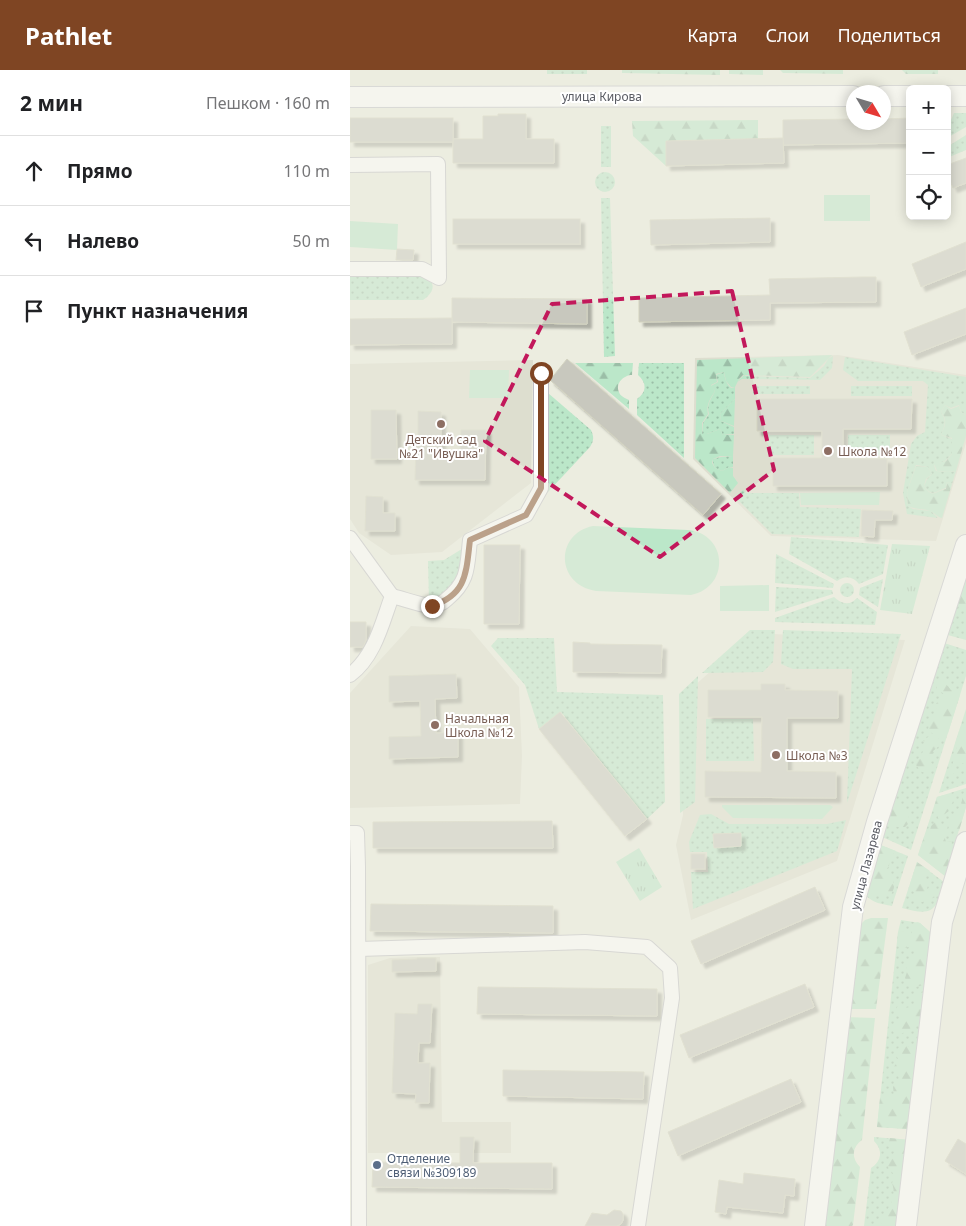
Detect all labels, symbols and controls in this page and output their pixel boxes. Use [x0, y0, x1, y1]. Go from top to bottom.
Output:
text: Pathlet [25, 19, 112, 52]
text: Карта [687, 23, 737, 47]
text: Слои [765, 23, 809, 47]
text: Поделиться [837, 23, 941, 47]
north arrow [846, 85, 891, 130]
map controls [906, 85, 951, 220]
button: + [906, 85, 951, 130]
street label: улица Кирова [562, 88, 642, 105]
text: 2 мин [20, 89, 83, 117]
text: Пешком · 160 m [206, 92, 330, 114]
button: − [906, 130, 951, 175]
icon: ahead [20, 157, 48, 185]
text: Прямо [67, 158, 133, 184]
text: 110 m [283, 160, 330, 182]
button: locate [906, 175, 951, 220]
icon: left [20, 227, 48, 255]
text: Налево [67, 228, 139, 254]
text: 50 m [293, 230, 330, 252]
icon: arrive [20, 297, 48, 325]
text: Пункт назначения [67, 298, 248, 324]
route start [530, 362, 553, 385]
marker: Детский сад №21 "Ивушка" [435, 418, 447, 430]
place label: Детский сад №21 "Ивушка" [399, 431, 483, 462]
place label: Школа №12 [838, 443, 907, 460]
marker: Школа №12 [822, 445, 834, 457]
route end [421, 595, 444, 618]
place label: Начальная Школа №12 [445, 710, 514, 741]
marker: Начальная Школа №12 [429, 719, 441, 731]
place label: Школа №3 [786, 747, 848, 764]
marker: Школа №3 [770, 749, 782, 761]
street label: улица Лазарева [846, 818, 886, 912]
place label: Отделение связи №309189 [387, 1150, 477, 1181]
marker: Отделение связи №309189 [371, 1159, 383, 1171]

